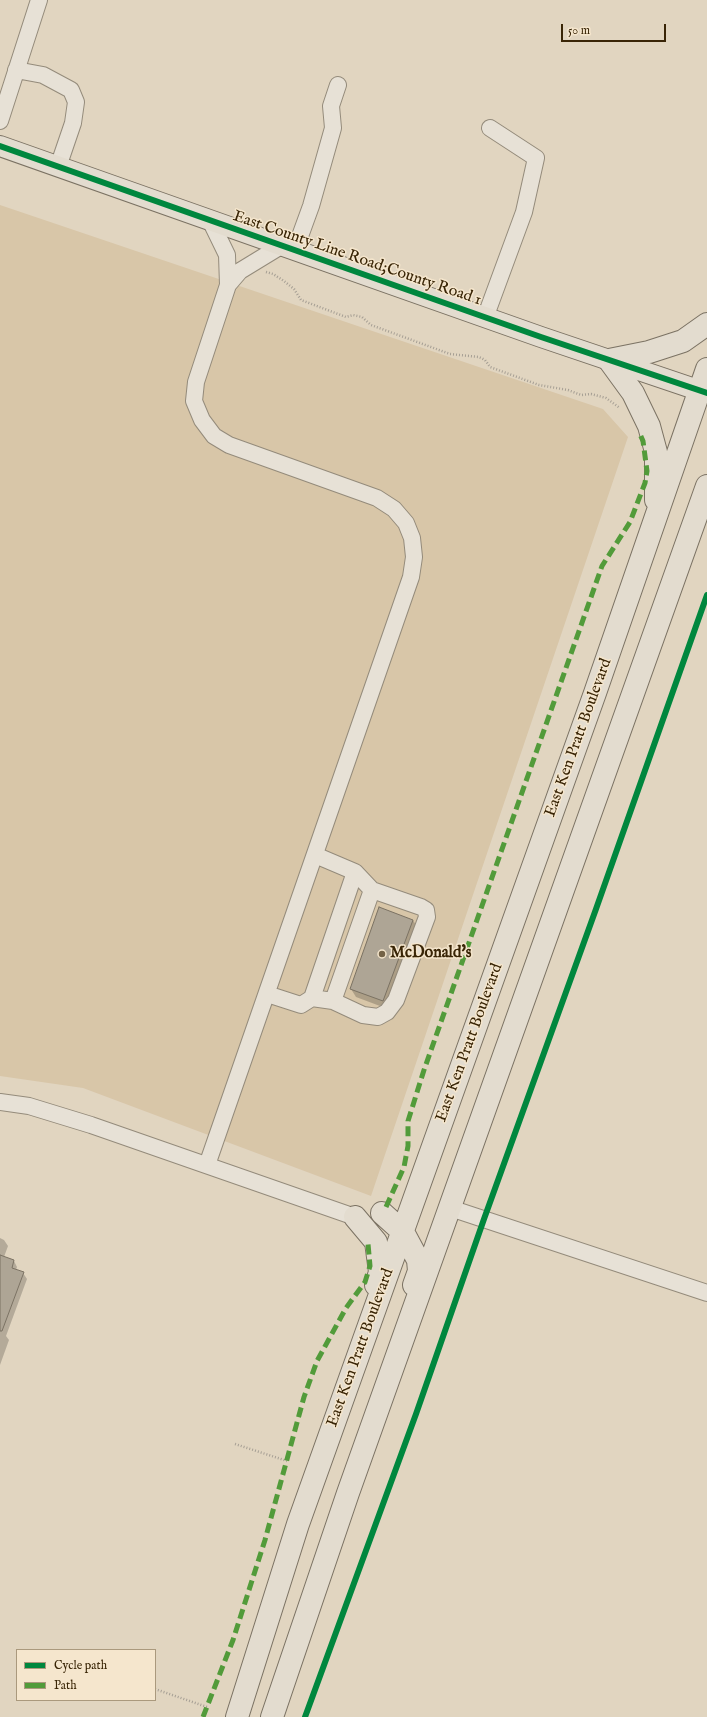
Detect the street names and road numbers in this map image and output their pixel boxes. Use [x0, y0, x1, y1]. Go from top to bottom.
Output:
street label: East County Line Road;County Road 1 [230, 207, 484, 311]
street label: East Ken Pratt Boulevard [541, 656, 617, 820]
street label: East Ken Pratt Boulevard [432, 961, 508, 1125]
street label: East Ken Pratt Boulevard [323, 1266, 399, 1430]

